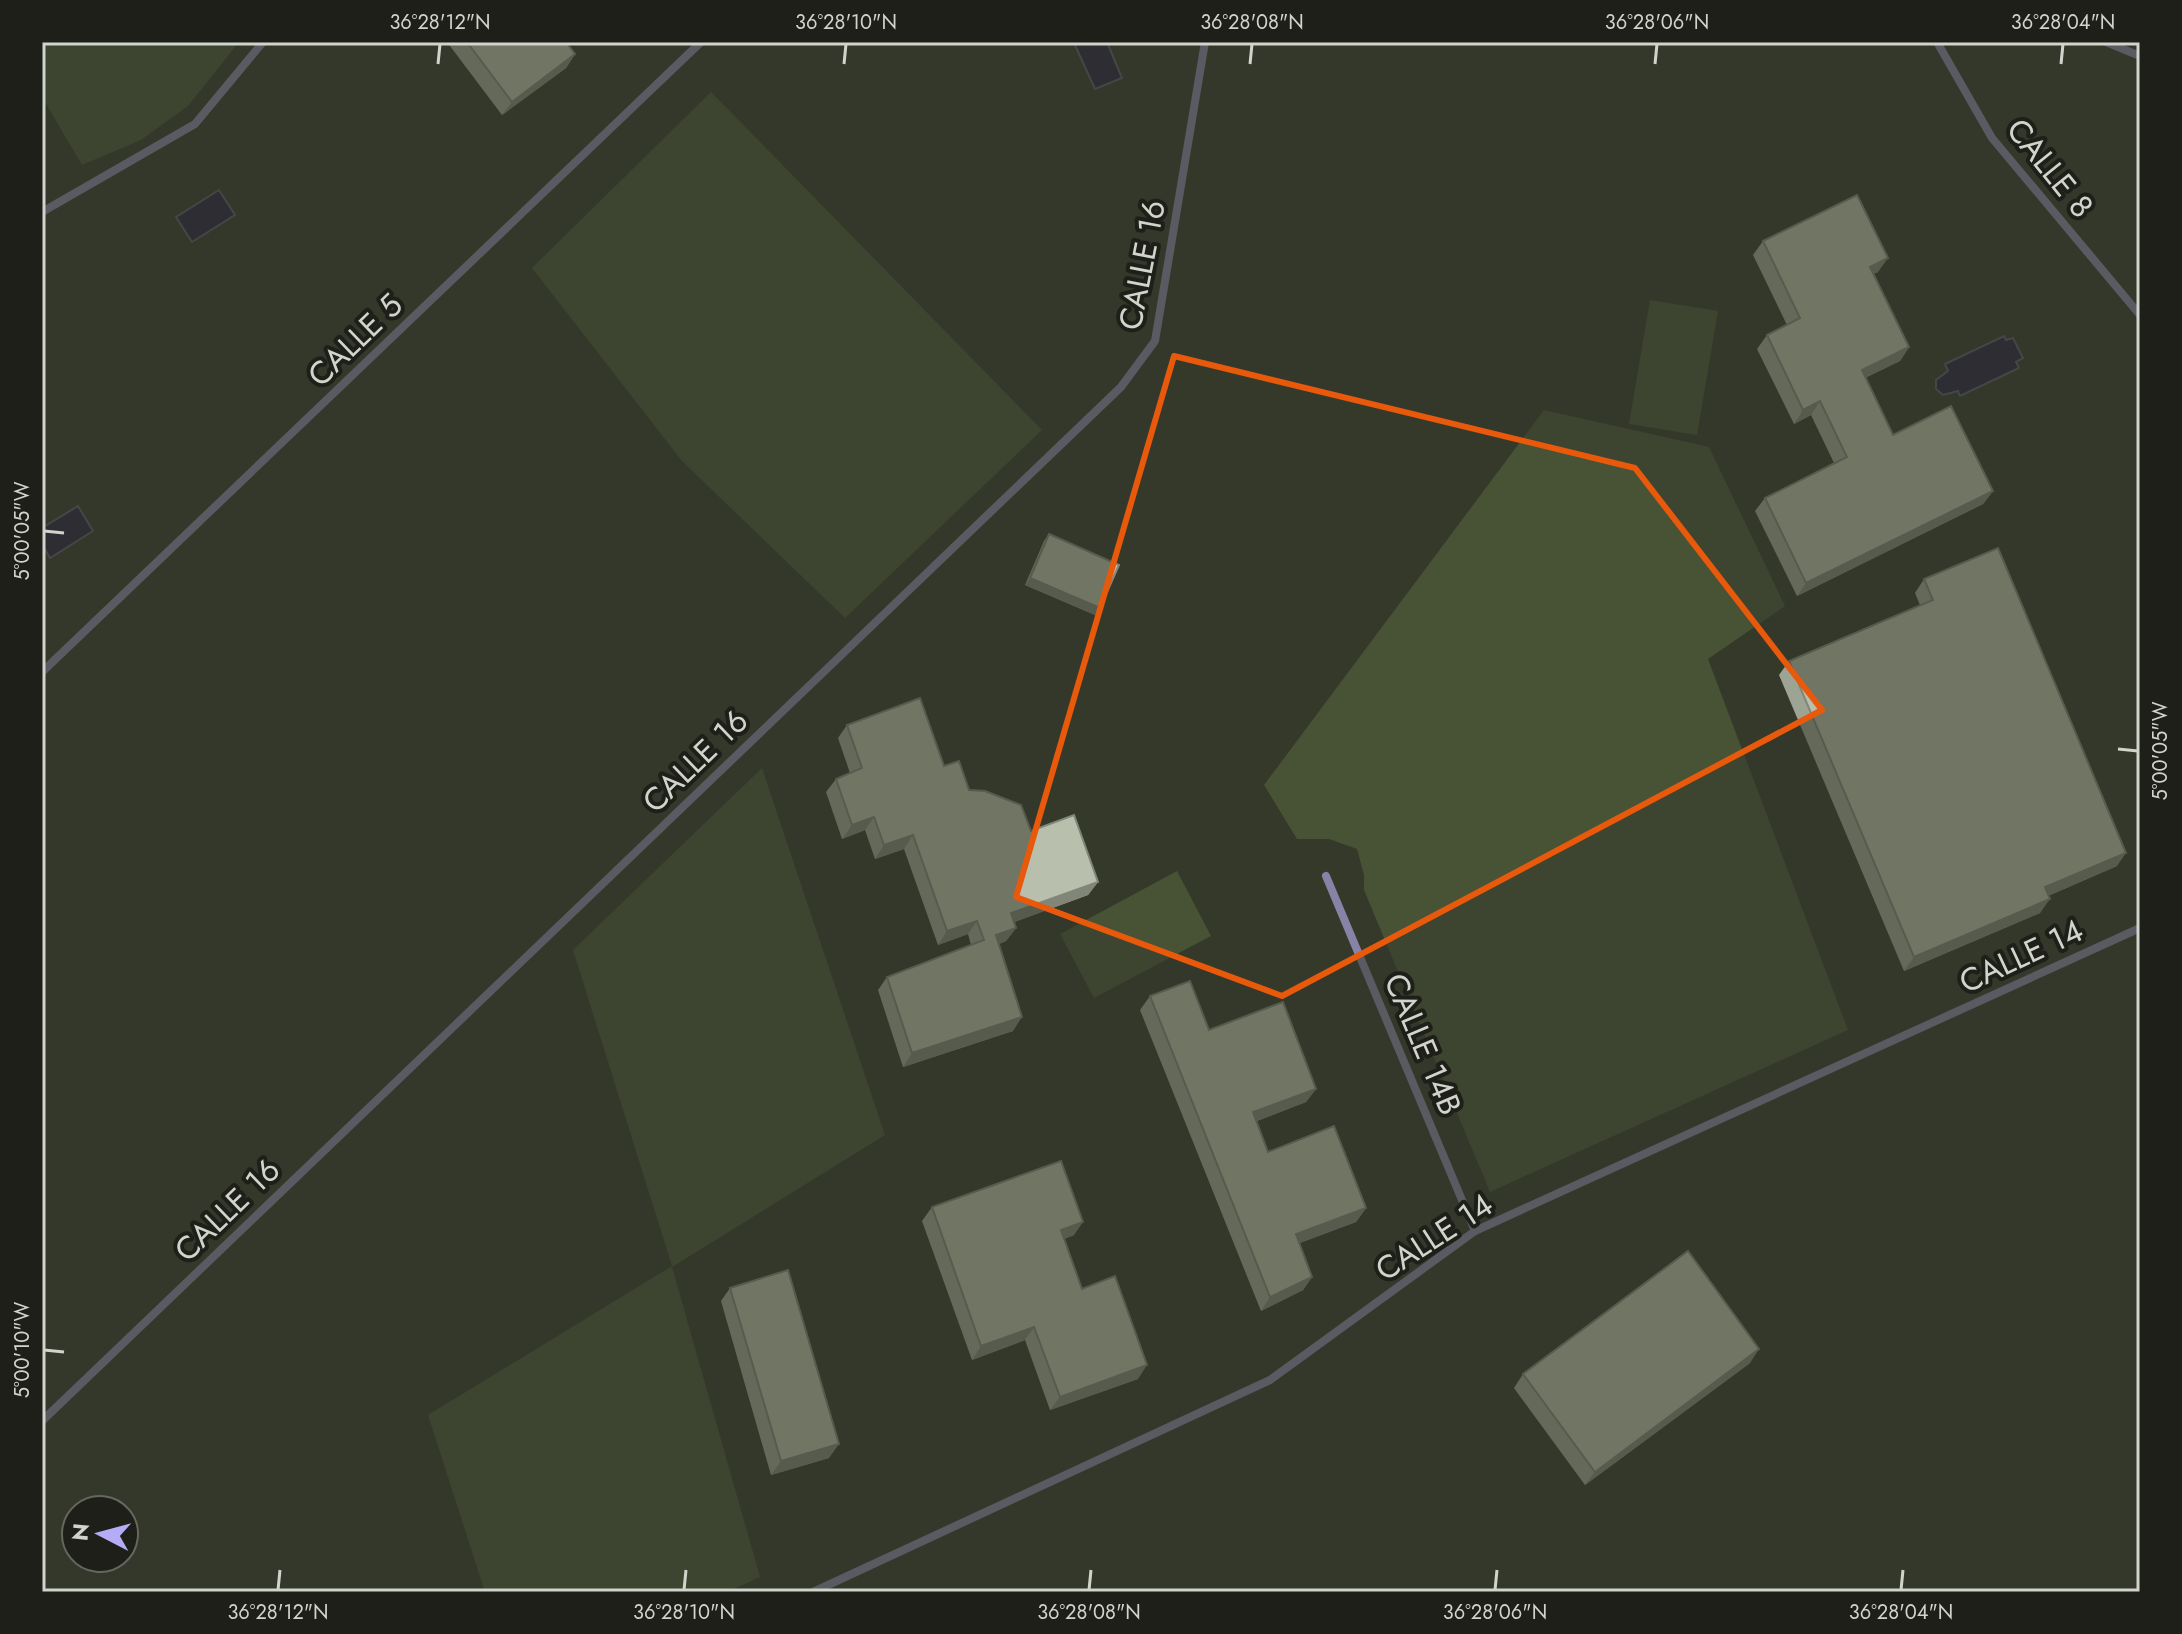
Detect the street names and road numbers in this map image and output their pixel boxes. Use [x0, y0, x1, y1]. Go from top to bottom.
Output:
street label: CALLE 8 [1996, 108, 2104, 228]
street label: CALLE 16 [1107, 196, 1177, 334]
street label: CALLE 5 [297, 283, 413, 397]
street label: CALLE 16 [632, 699, 758, 823]
street label: CALLE 14 [1952, 907, 2090, 1005]
street label: CALLE 14B [1373, 966, 1473, 1122]
street label: CALLE 16 [164, 1148, 290, 1272]
street label: CALLE 14 [1366, 1182, 1502, 1292]

